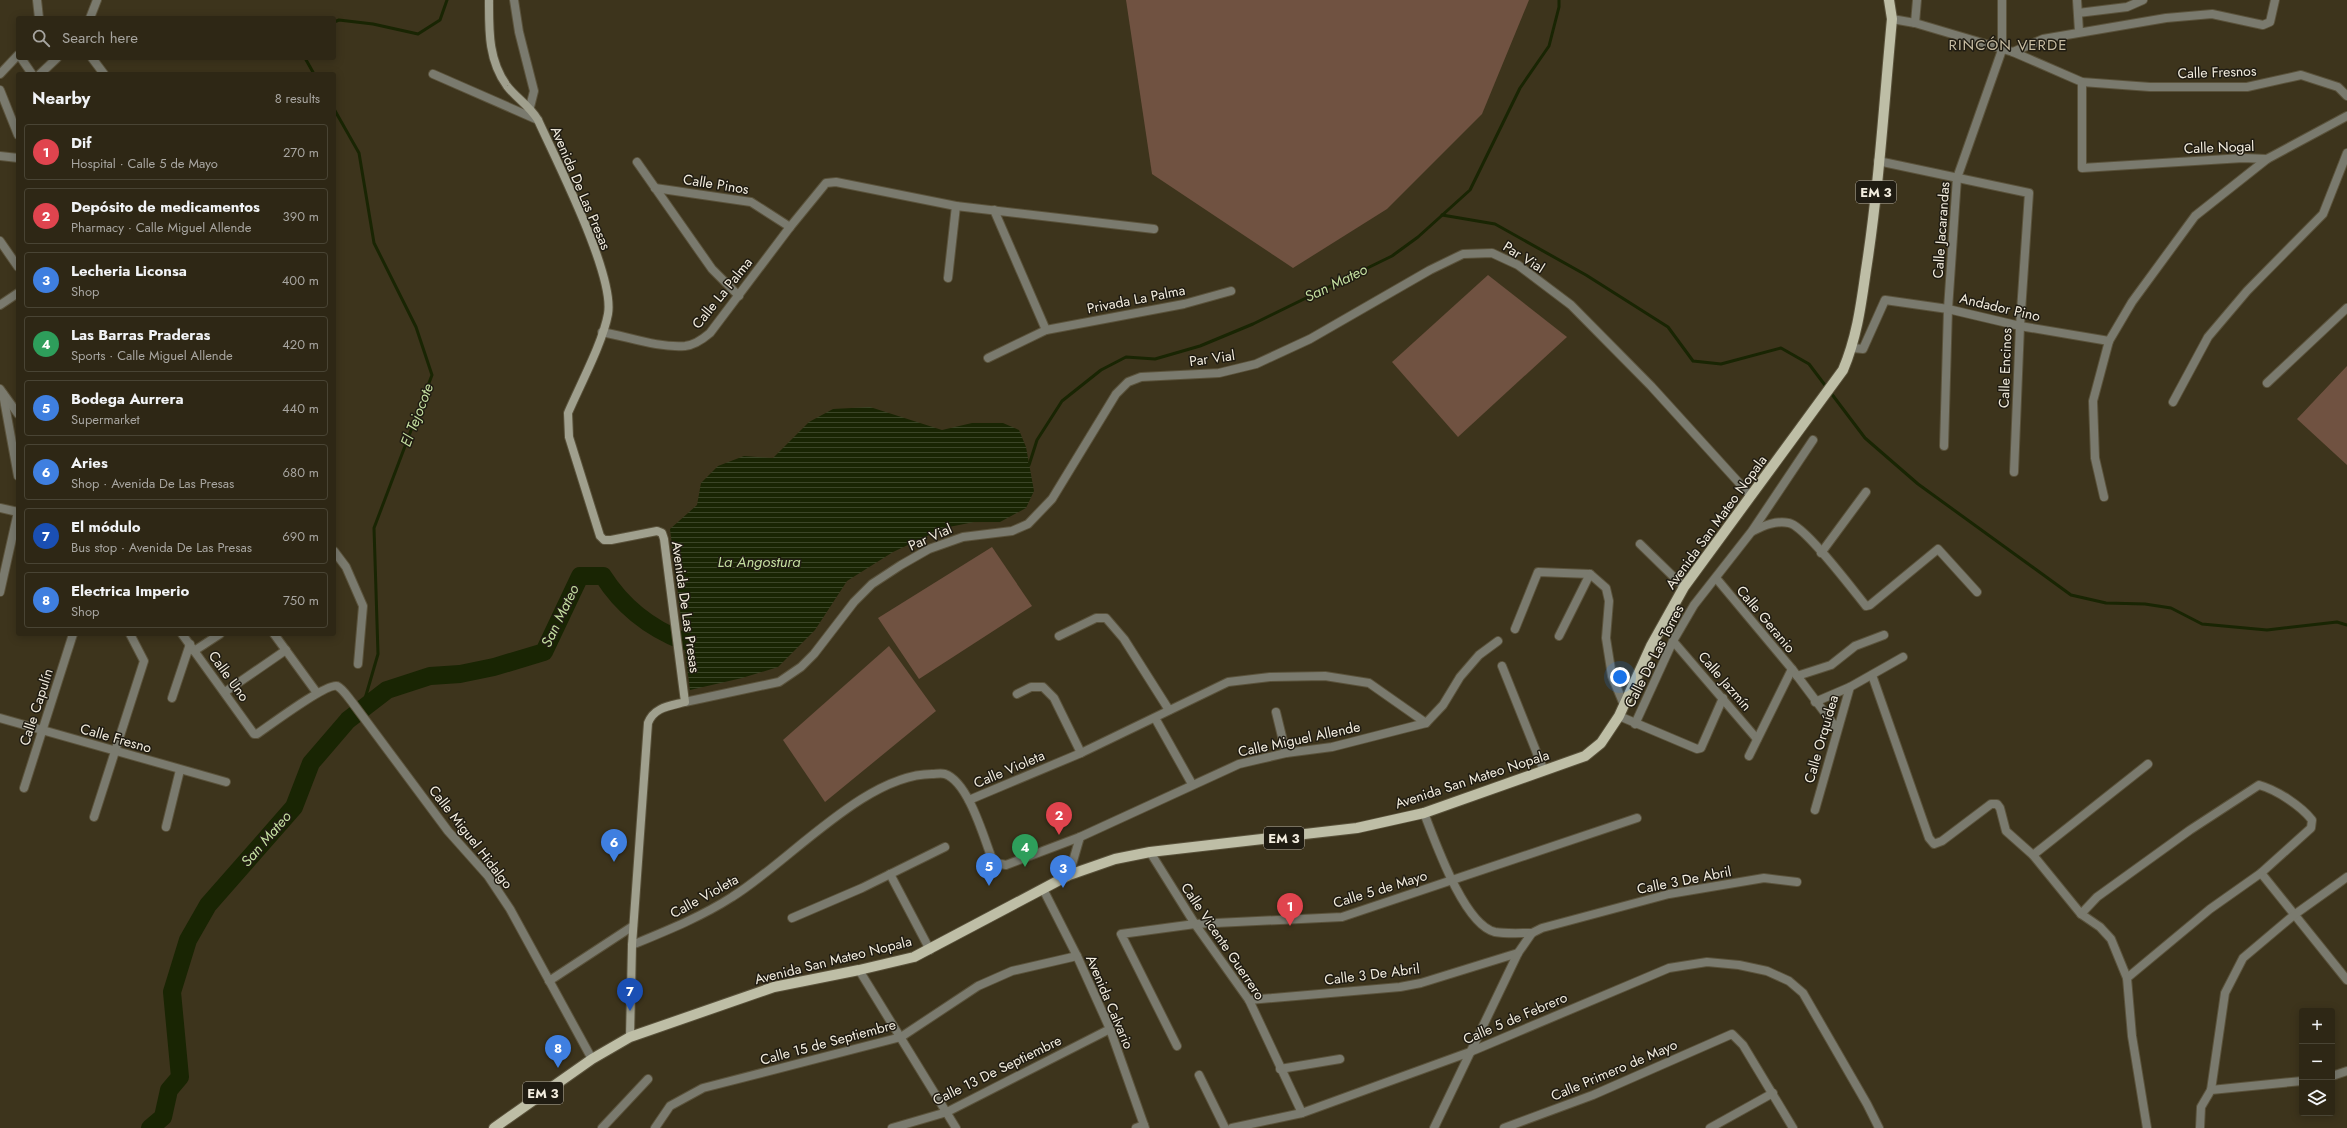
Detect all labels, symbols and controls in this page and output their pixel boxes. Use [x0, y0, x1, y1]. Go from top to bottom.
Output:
search box [16, 16, 336, 60]
icon: search [30, 27, 52, 49]
text: Search here [62, 27, 138, 49]
district label: RINCÓN VERDE [1949, 34, 2067, 56]
street label: Calle Fresnos [2177, 61, 2257, 83]
text: Nearby [32, 86, 90, 110]
text: 8 results [275, 89, 320, 108]
street label: Avenida De Las Presas [546, 123, 616, 253]
text: Dif [71, 132, 91, 154]
street label: Calle Nogal [2183, 136, 2255, 158]
text: 1 [43, 143, 49, 162]
text: 270 m [283, 143, 319, 162]
text: Hospital · Calle 5 de Mayo [71, 154, 218, 173]
street label: Calle Pinos [682, 169, 751, 199]
road number: EM 3 [1856, 181, 1896, 203]
street label: Calle Jacarandas [1928, 181, 1954, 279]
text: Depósito de medicamentos [71, 196, 260, 218]
text: 2 [42, 207, 50, 226]
text: 390 m [283, 207, 319, 226]
text: Pharmacy · Calle Miguel Allende [71, 218, 251, 237]
street label: Par Vial [1499, 236, 1549, 278]
street label: Calle La Palma [687, 253, 757, 333]
water label: San Mateo [1301, 258, 1371, 308]
text: Lecheria Liconsa [71, 260, 187, 282]
text: 3 [42, 271, 50, 290]
text: 400 m [282, 271, 319, 290]
street label: Privada La Palma [1085, 280, 1187, 318]
text: Shop [71, 282, 99, 301]
street label: Andador Pino [1958, 288, 2043, 326]
text: Las Barras Praderas [71, 324, 210, 346]
street label: Calle Encinos [1994, 327, 2016, 408]
text: 4 [41, 335, 51, 354]
text: 420 m [282, 335, 319, 354]
street label: Par Vial [1188, 345, 1236, 371]
text: Sports · Calle Miguel Allende [71, 346, 233, 365]
water label: El Tejocote [395, 380, 439, 450]
text: Bodega Aurrera [71, 388, 184, 410]
text: 5 [42, 399, 50, 418]
text: 440 m [282, 399, 319, 418]
text: Supermarket [71, 410, 140, 429]
street label: Avenida San Mateo Nopala [1661, 451, 1771, 593]
text: Aries [71, 452, 108, 474]
text: 6 [42, 463, 50, 482]
text: 680 m [283, 463, 319, 482]
text: Shop · Avenida De Las Presas [71, 474, 234, 493]
text: El módulo [71, 516, 141, 538]
street label: Par Vial [905, 519, 955, 555]
text: 7 [42, 527, 50, 546]
text: 690 m [282, 527, 319, 546]
text: Bus stop · Avenida De Las Presas [71, 538, 252, 557]
street label: Avenida De Las Presas [667, 540, 705, 674]
water label: La Angostura [717, 551, 801, 573]
text: Electrica Imperio [71, 580, 189, 602]
water label: San Mateo [535, 581, 585, 651]
street label: Calle Geranio [1732, 581, 1800, 657]
text: 8 [42, 591, 50, 610]
text: 750 m [283, 591, 319, 610]
street label: Calle De Las Torres [1619, 601, 1689, 711]
text: Shop [71, 602, 99, 621]
street label: Calle Uno [204, 647, 254, 706]
street label: Calle Jazmín [1694, 647, 1756, 715]
street label: Calle Capulín [14, 666, 58, 748]
your location [1610, 667, 1630, 687]
street label: Calle Orquídea [1799, 693, 1843, 785]
street label: Calle Miguel Allende [1236, 716, 1362, 762]
street label: Calle Fresno [78, 718, 154, 758]
street label: Calle Violeta [970, 745, 1048, 793]
street label: Avenida San Mateo Nopala [1392, 745, 1552, 813]
street label: Calle Miguel Hidalgo [424, 781, 518, 893]
pin: 2 [1046, 802, 1072, 835]
water label: San Mateo [236, 806, 296, 872]
road number: EM 3 [1264, 827, 1304, 849]
pin: 6 [601, 829, 627, 862]
pin: 4 [1012, 834, 1038, 867]
pin: 5 [976, 853, 1002, 886]
pin: 3 [1050, 855, 1076, 888]
street label: Calle 3 De Abril [1635, 861, 1733, 899]
street label: Calle 5 de Mayo [1331, 865, 1430, 913]
street label: Calle Violeta [666, 869, 742, 923]
street label: Calle Vicente Guerrero [1176, 878, 1270, 1004]
pin: 1 [1277, 893, 1303, 926]
street label: Avenida San Mateo Nopala [752, 931, 914, 989]
street label: Avenida Calvario [1081, 952, 1139, 1052]
street label: Calle 3 De Abril [1323, 958, 1421, 990]
pin: 7 [617, 978, 643, 1011]
street label: Calle 5 de Febrero [1460, 987, 1571, 1049]
map controls [2299, 1008, 2335, 1116]
button: + [2299, 1008, 2335, 1044]
street label: Calle 15 de Septiembre [758, 1014, 898, 1070]
street label: Calle 13 De Septiembre [929, 1030, 1065, 1110]
street label: Calle Primero de Mayo [1548, 1034, 1681, 1106]
pin: 8 [545, 1035, 571, 1068]
button: − [2299, 1044, 2335, 1080]
button: layers [2299, 1080, 2335, 1116]
road number: EM 3 [523, 1082, 563, 1104]

